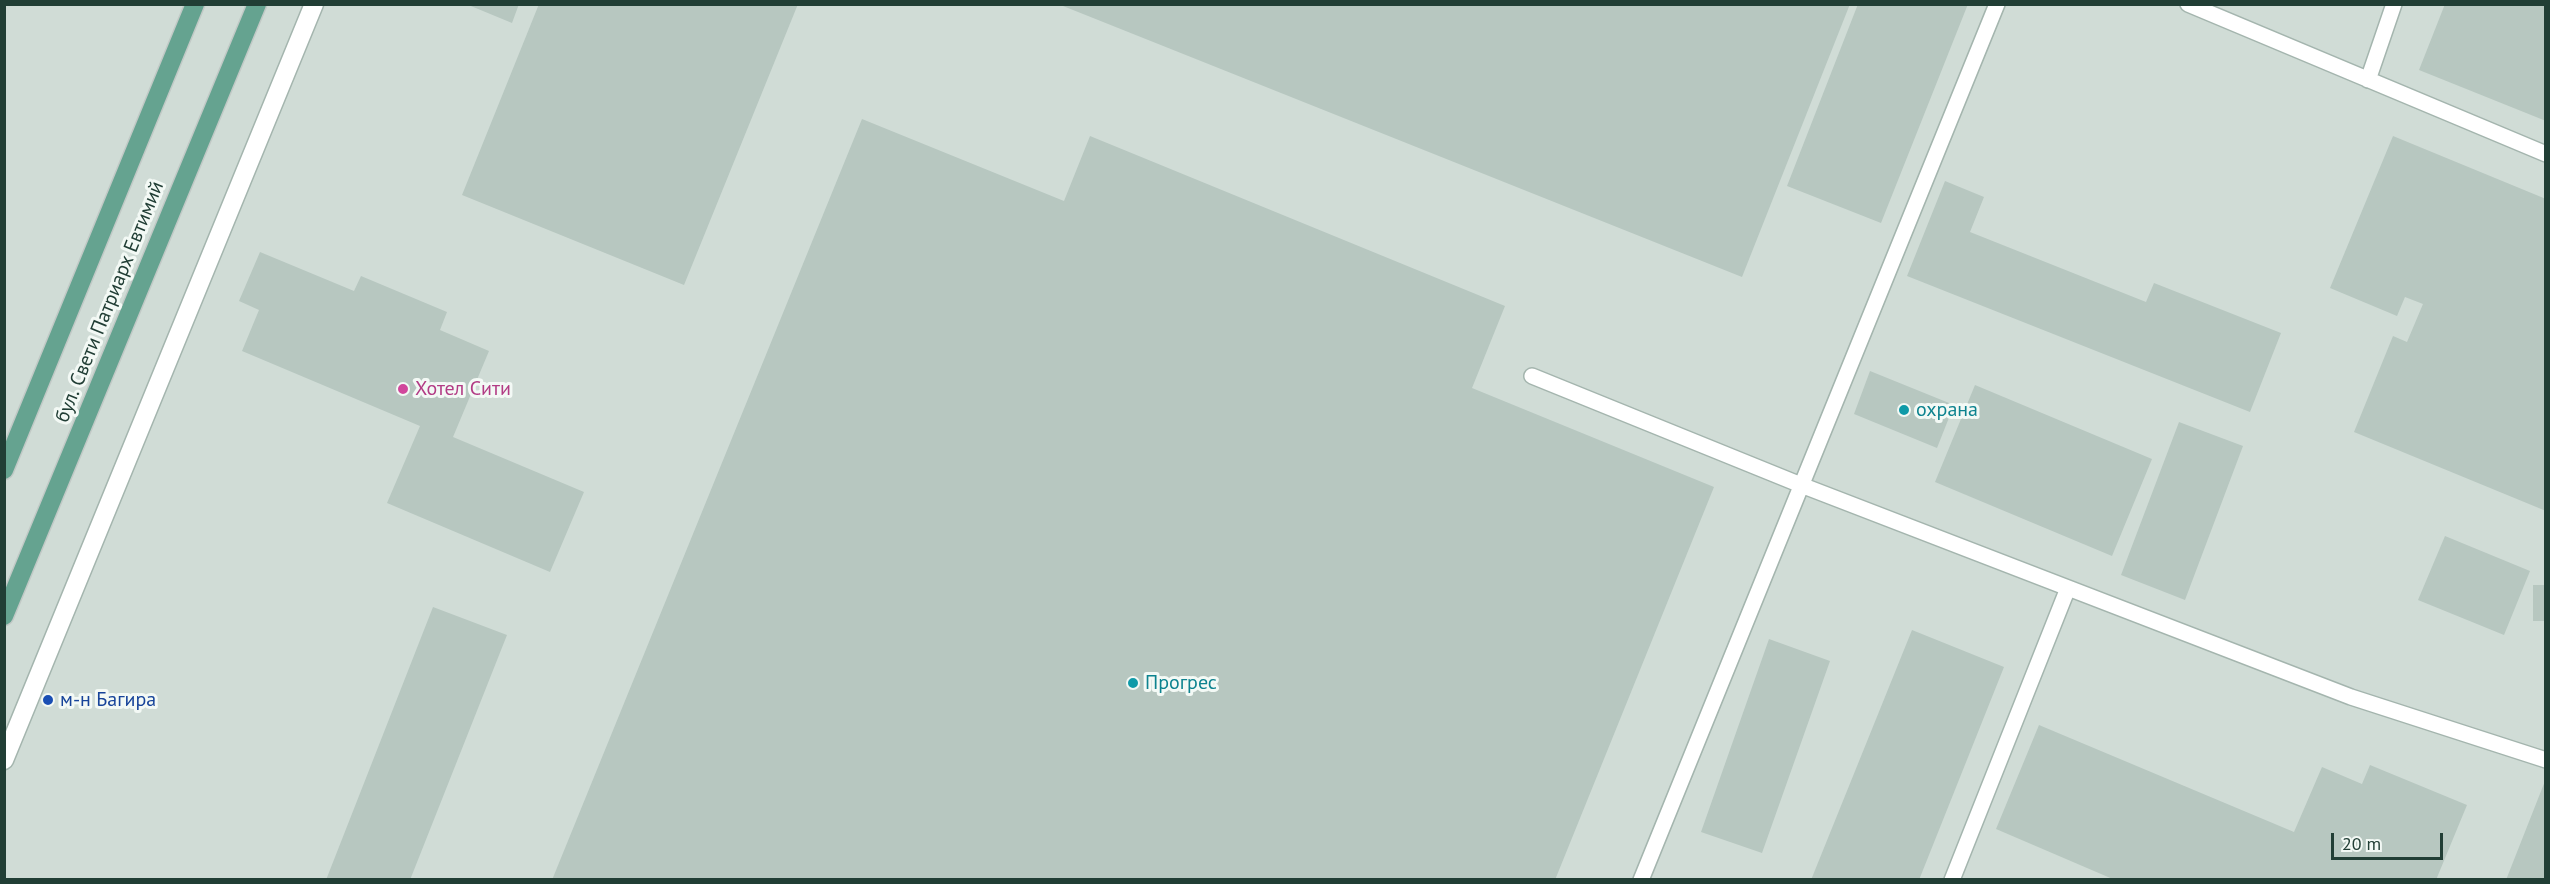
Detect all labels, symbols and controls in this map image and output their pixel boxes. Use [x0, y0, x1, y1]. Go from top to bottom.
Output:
street label: бул. Свети Патриарх Евтимий [51, 178, 169, 426]
place label: Хотел Сити [415, 377, 511, 401]
marker: Хотел Сити [396, 382, 410, 396]
place label: охрана [1916, 398, 1978, 422]
marker: охрана [1897, 403, 1911, 417]
place label: Прогрес [1145, 671, 1217, 695]
marker: Прогрес [1126, 676, 1140, 690]
place label: м-н Багира [60, 688, 156, 712]
marker: м-н Багира [41, 693, 55, 707]
scale bar [2334, 821, 2446, 859]
text: 20 m [2342, 832, 2381, 855]

